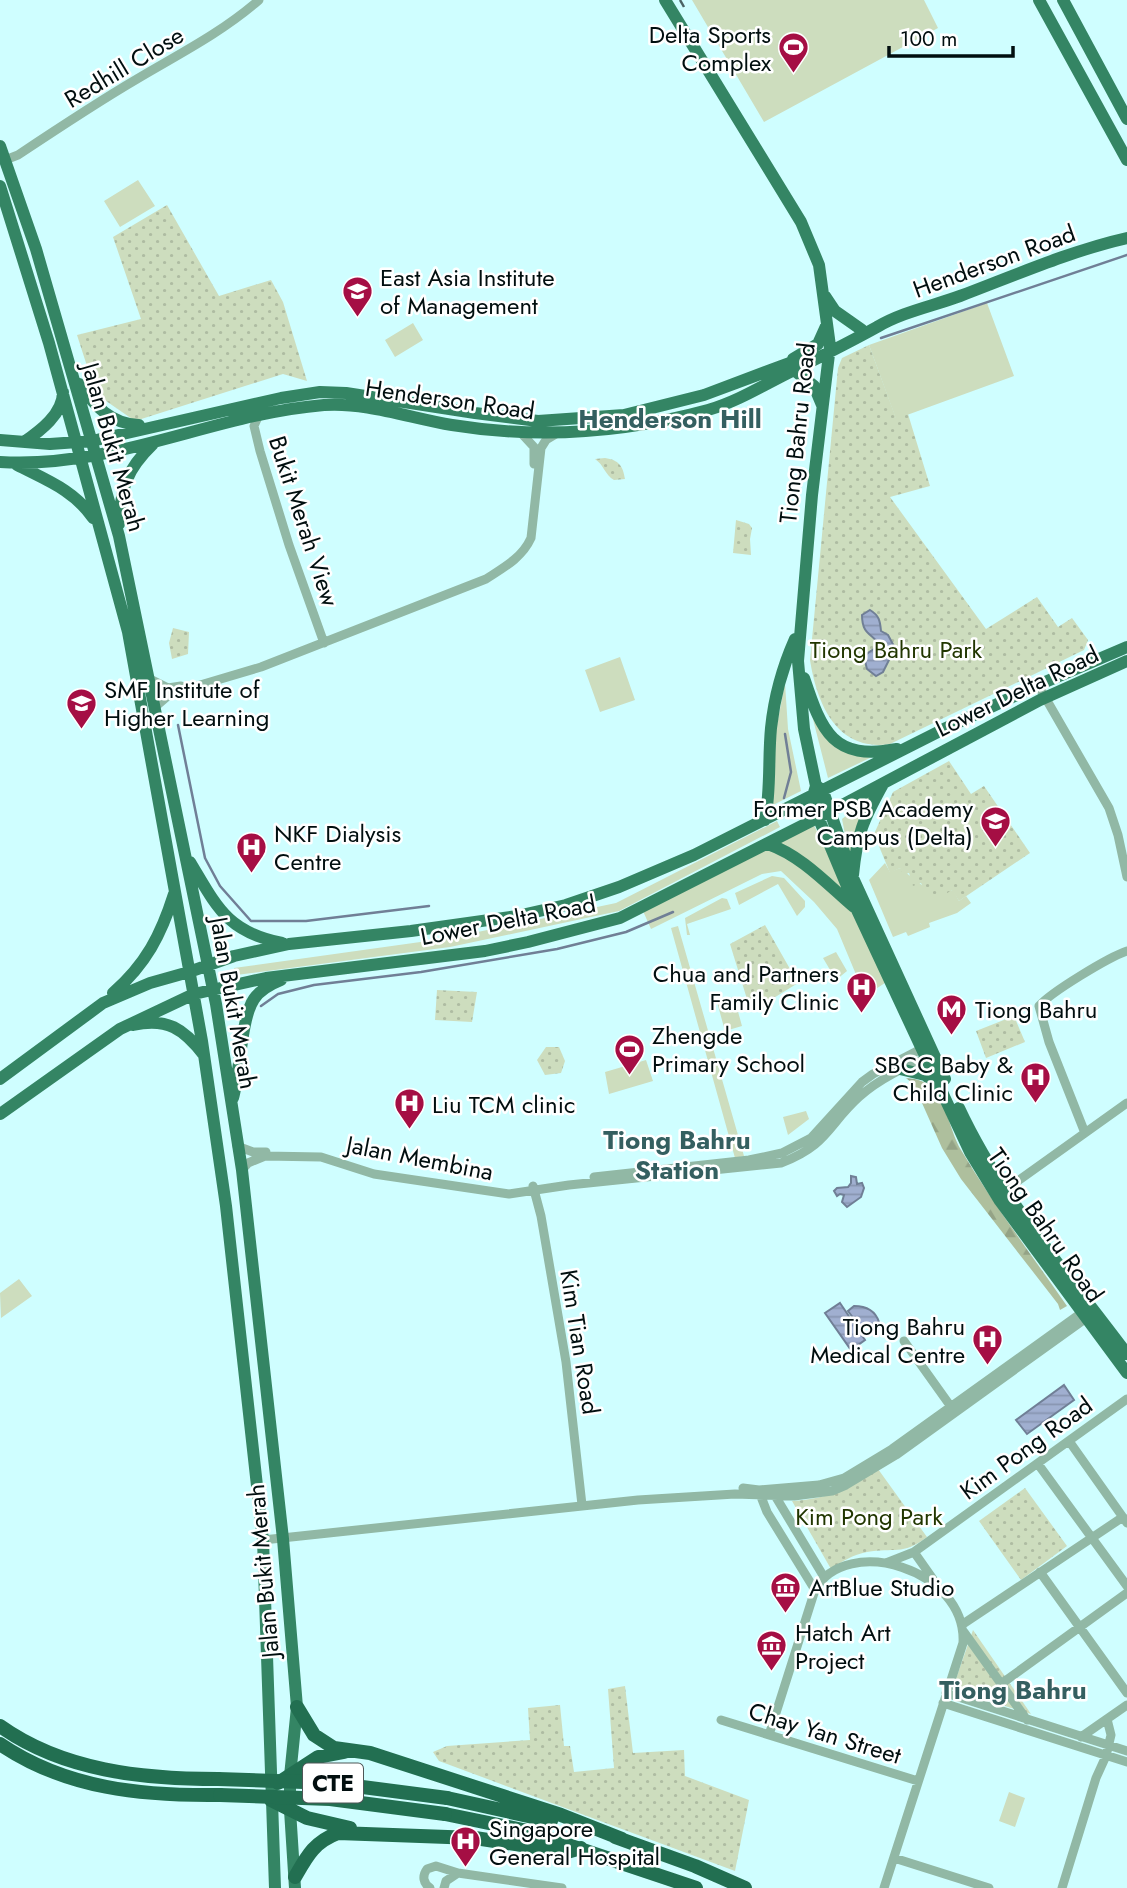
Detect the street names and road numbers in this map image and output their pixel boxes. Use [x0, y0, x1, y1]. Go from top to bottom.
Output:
street label: Redhill Close [58, 18, 190, 116]
street label: Henderson Road [908, 215, 1080, 307]
street label: Tiong Bahru Road [770, 341, 824, 525]
street label: Jalan Bukit Merah [72, 356, 155, 536]
street label: Henderson Road [363, 370, 537, 428]
street label: Bukit Merah View [260, 431, 348, 611]
street label: Lower Delta Road [929, 636, 1105, 746]
street label: Lower Delta Road [417, 886, 599, 954]
street label: Jalan Bukit Merah [201, 911, 266, 1092]
street label: Jalan Membina [341, 1126, 496, 1189]
street label: Tiong Bahru Road [980, 1141, 1112, 1309]
street label: Kim Tian Road [551, 1267, 609, 1417]
street label: Kim Pong Road [952, 1388, 1100, 1508]
street label: Jalan Bukit Merah [238, 1483, 288, 1662]
street label: Chay Yan Street [744, 1693, 906, 1773]
road number: CTE [303, 1764, 363, 1802]

